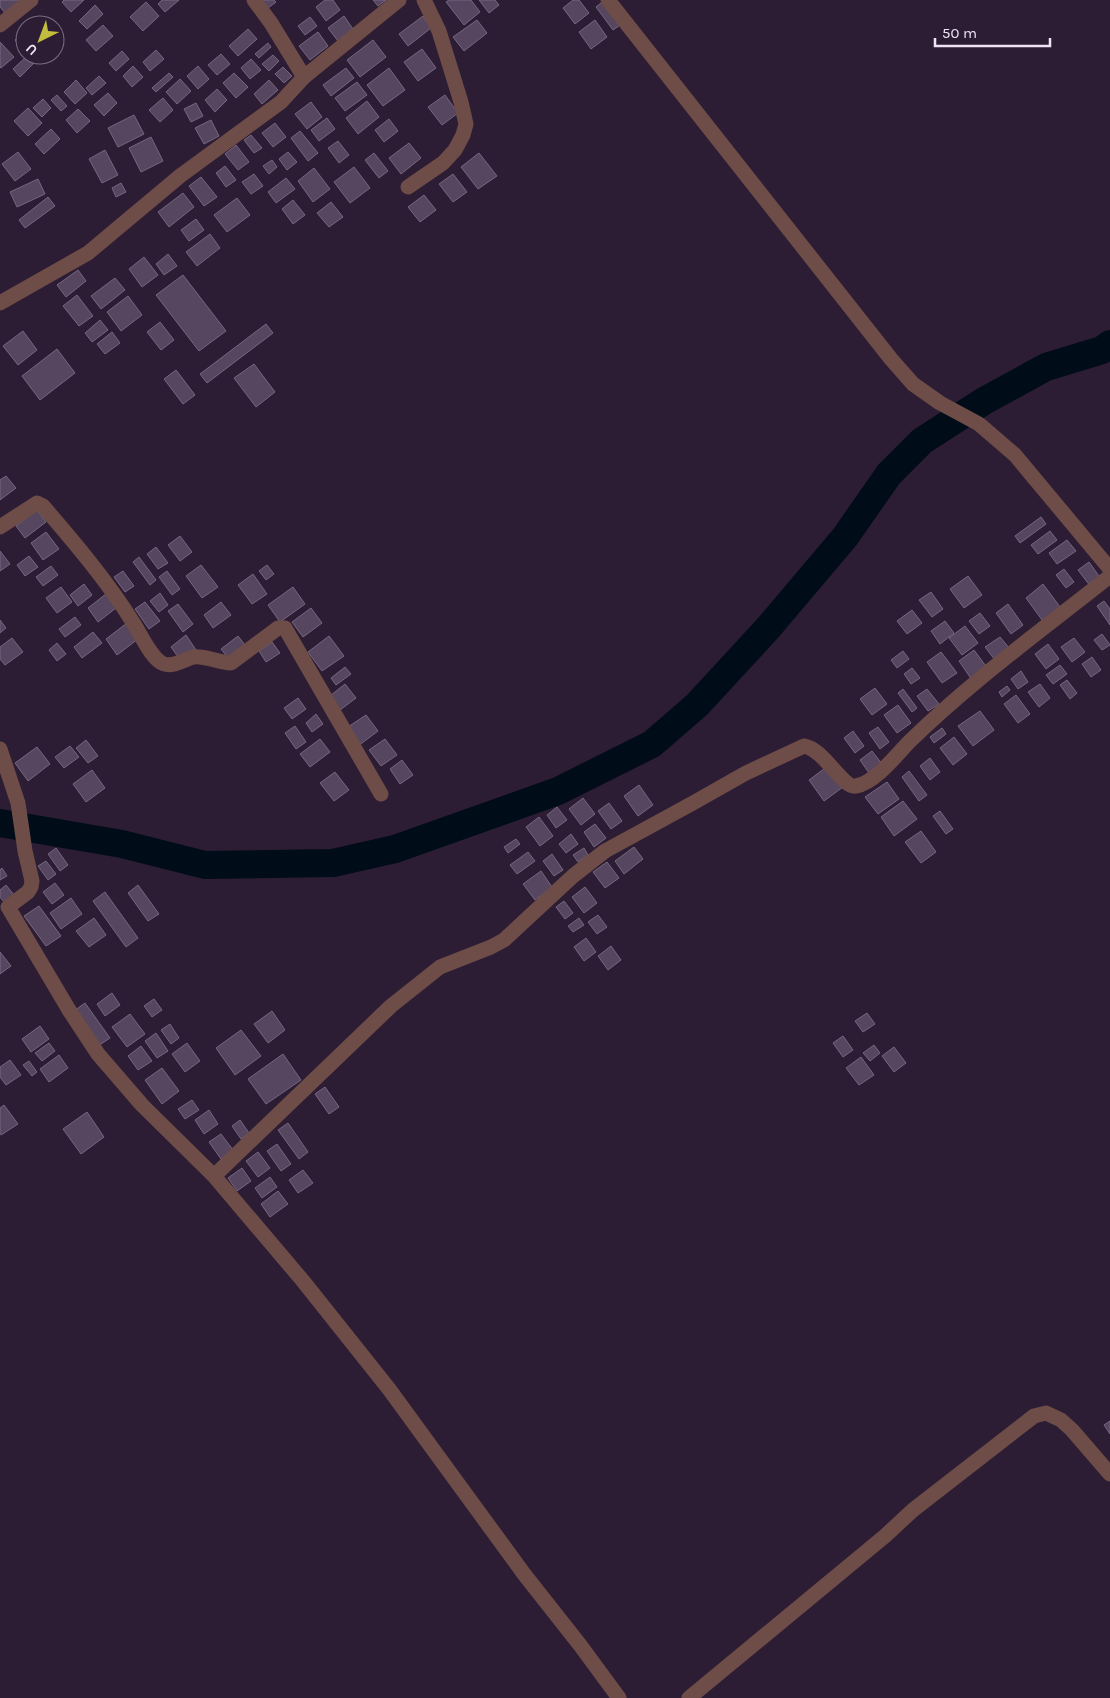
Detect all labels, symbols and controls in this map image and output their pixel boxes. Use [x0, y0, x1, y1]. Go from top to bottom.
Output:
north arrow [15, 15, 65, 65]
scale bar [935, 15, 1050, 47]
text: 50 m [942, 24, 977, 42]
text: U [22, 40, 41, 59]

